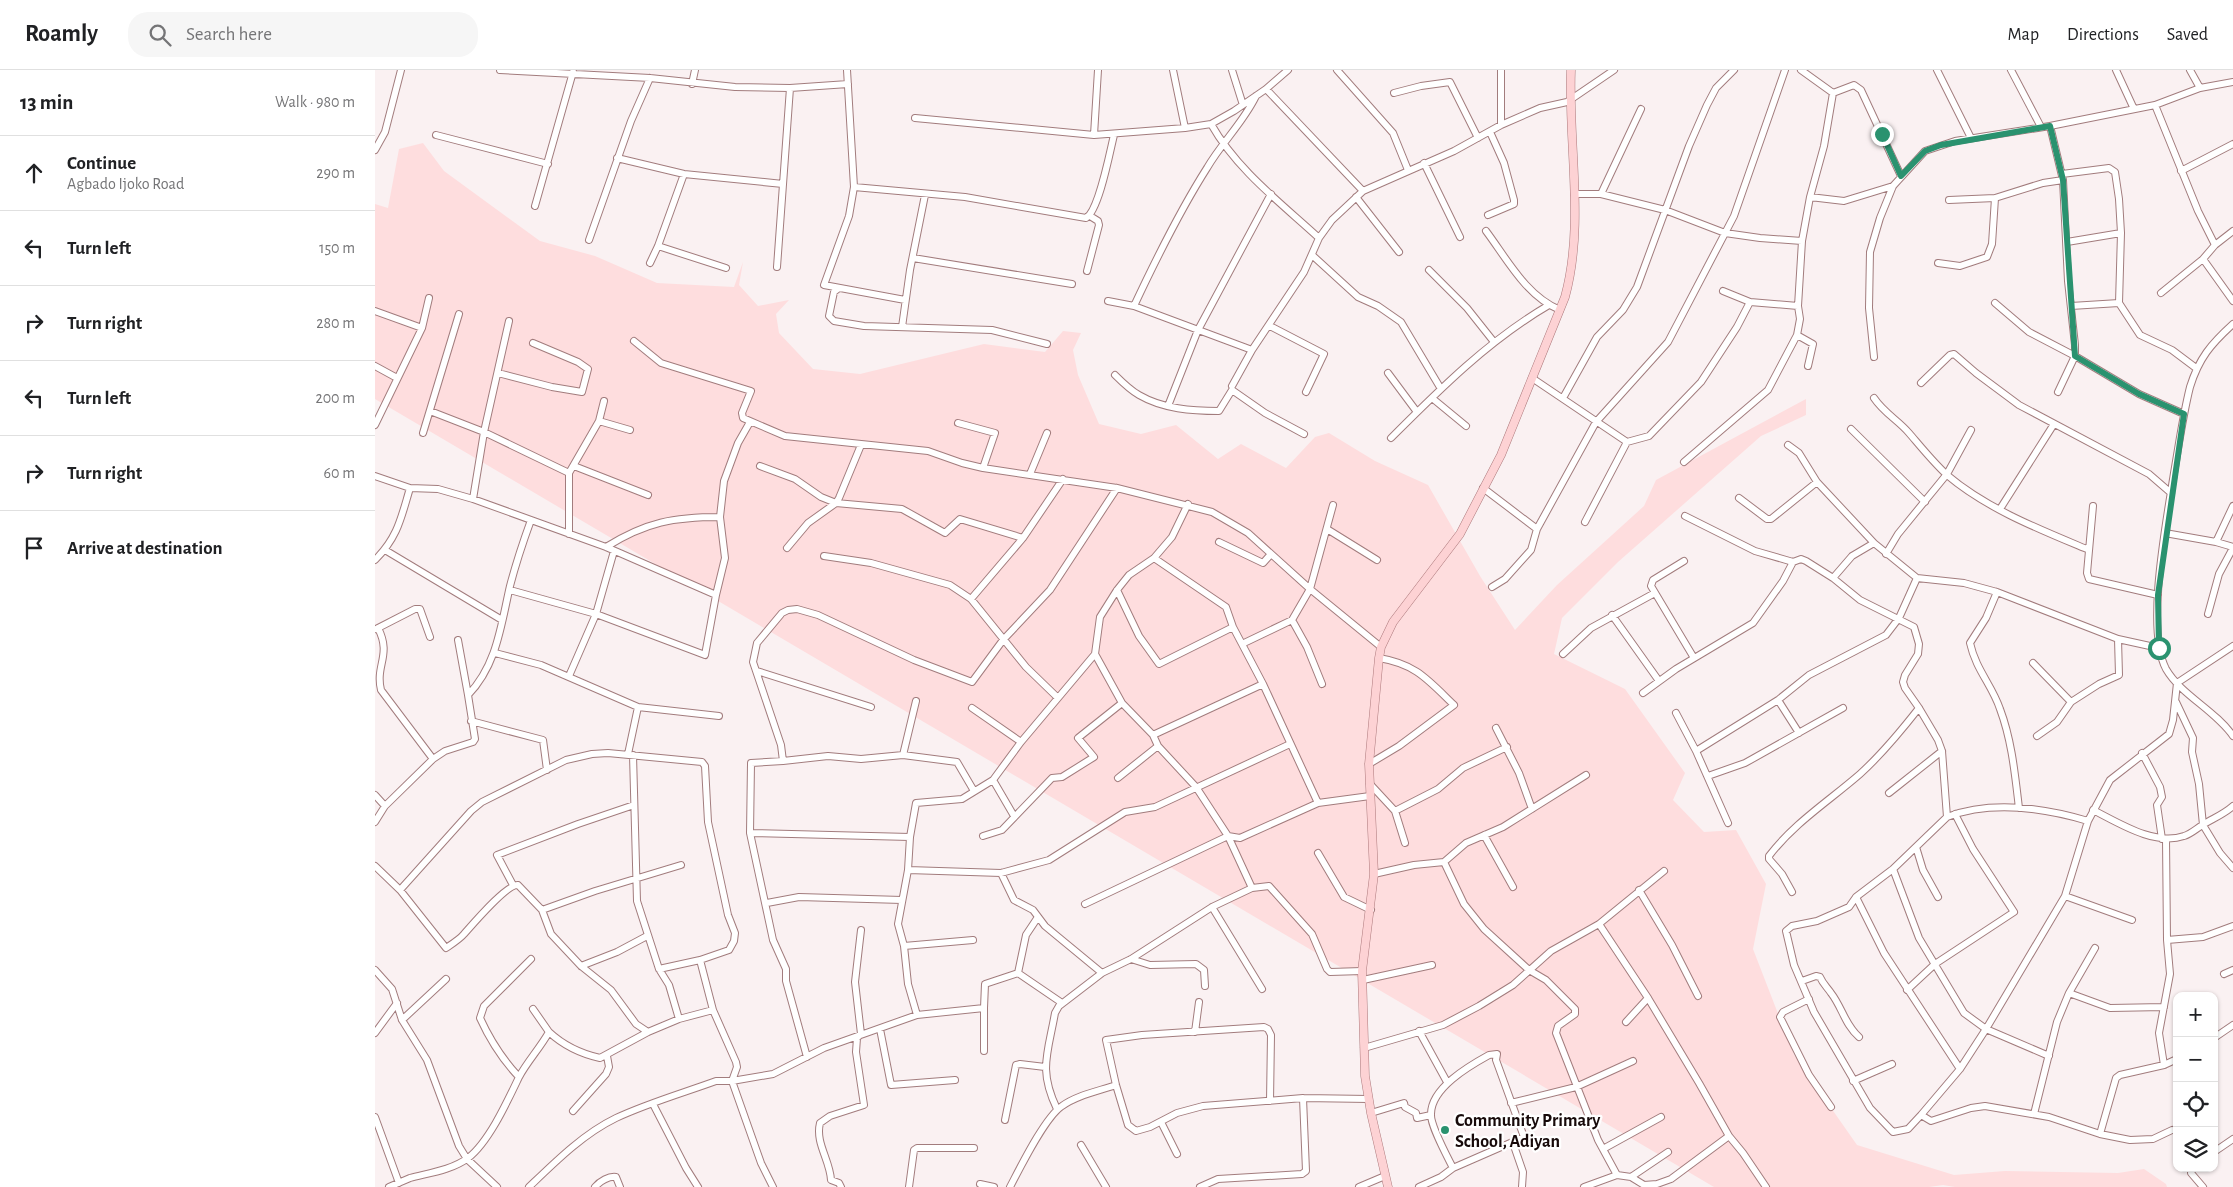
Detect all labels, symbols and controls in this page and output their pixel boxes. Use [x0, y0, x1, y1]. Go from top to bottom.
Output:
search box [128, 12, 478, 57]
icon: search [146, 21, 174, 49]
text: Roamly [25, 22, 98, 46]
text: Search here [186, 25, 272, 44]
text: Map [2008, 26, 2039, 44]
text: Directions [2067, 26, 2139, 44]
text: Saved [2167, 26, 2208, 44]
text: 13 min [20, 92, 73, 113]
text: Walk · 980 m [275, 94, 355, 110]
route end [1871, 123, 1894, 146]
text: Continue [67, 154, 136, 173]
icon: ahead [20, 159, 48, 187]
text: 290 m [316, 165, 355, 181]
text: Agbado Ijoko Road [67, 176, 184, 192]
icon: left [20, 234, 48, 262]
text: Turn left [67, 239, 131, 258]
text: 150 m [319, 240, 355, 256]
icon: right [20, 309, 48, 337]
text: Turn right [67, 314, 142, 333]
text: 280 m [316, 315, 355, 331]
icon: left [20, 384, 48, 412]
text: Turn left [67, 389, 131, 408]
text: 200 m [315, 390, 355, 406]
icon: right [20, 459, 48, 487]
text: Turn right [67, 464, 142, 483]
text: 60 m [324, 465, 355, 481]
icon: arrive [20, 534, 48, 562]
text: Arrive at destination [67, 539, 223, 558]
route start [2148, 637, 2171, 660]
map controls [2173, 992, 2218, 1172]
button: + [2173, 992, 2218, 1037]
button: − [2173, 1037, 2218, 1082]
button: locate [2173, 1082, 2218, 1127]
place label: Community Primary School, Adiyan [1455, 1112, 1601, 1151]
marker: Community Primary School, Adiyan [1439, 1124, 1451, 1136]
button: layers [2173, 1127, 2218, 1172]

